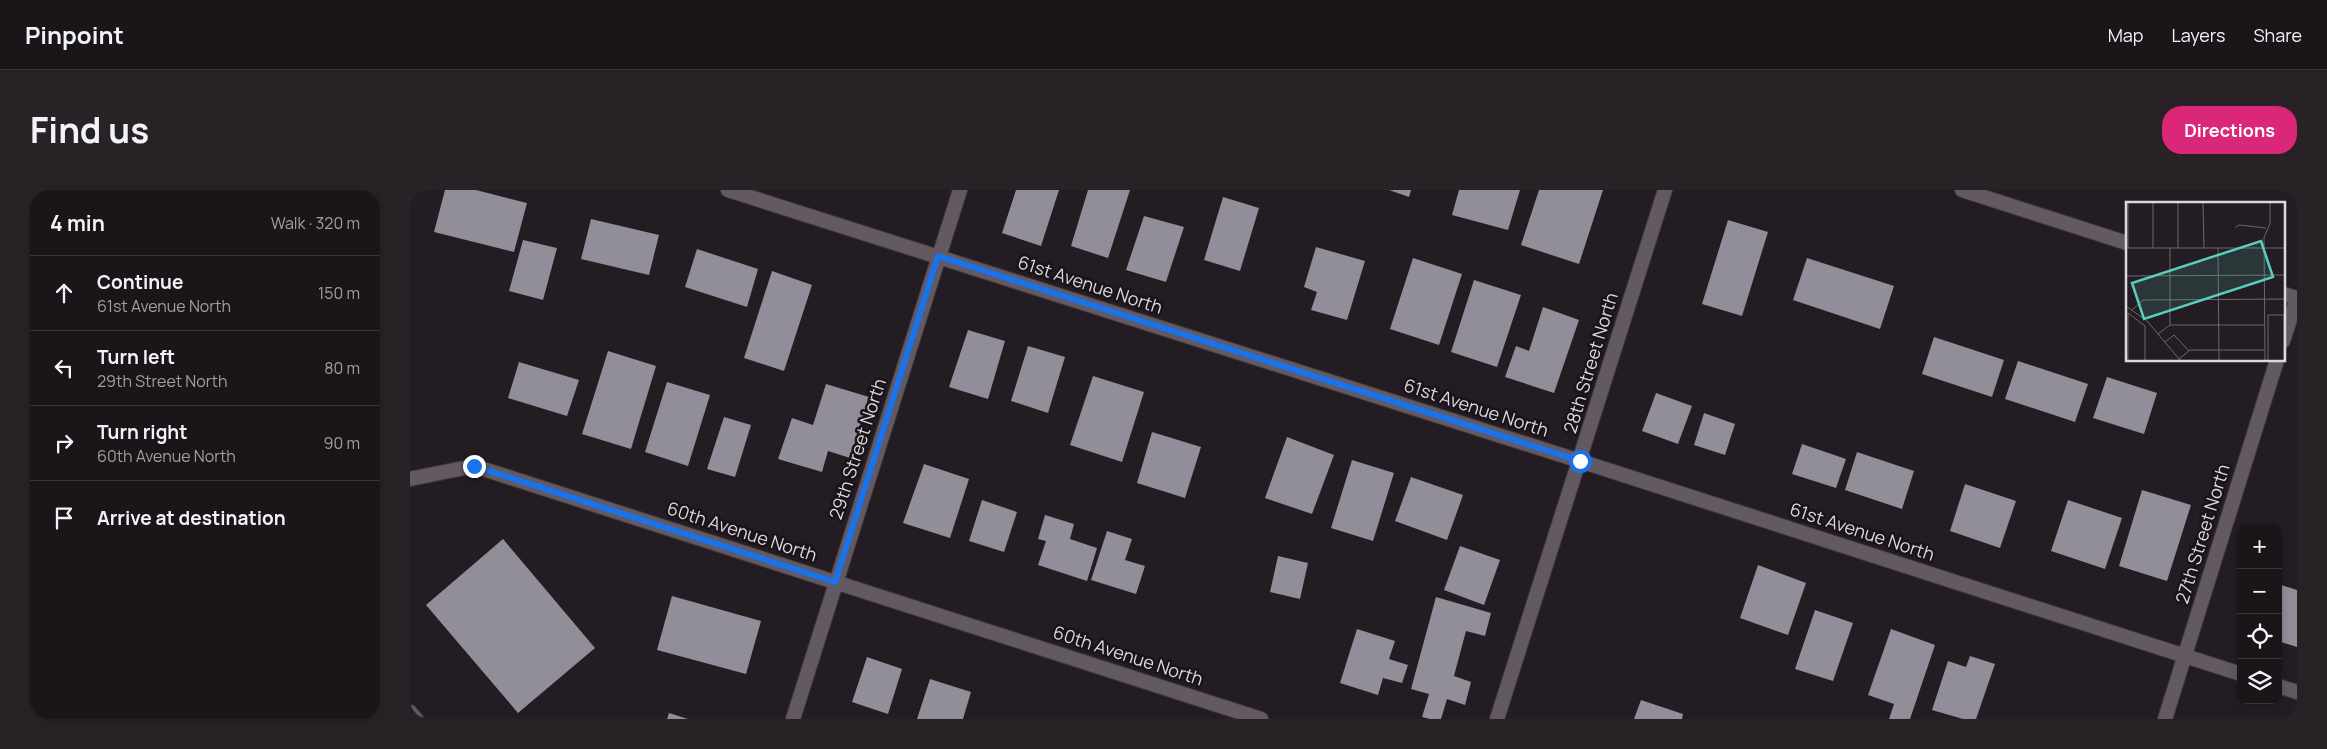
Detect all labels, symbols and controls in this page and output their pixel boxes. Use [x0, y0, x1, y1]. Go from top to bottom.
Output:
text: Pinpoint [25, 18, 124, 51]
text: Map [2108, 23, 2143, 47]
text: Layers [2171, 23, 2225, 47]
text: Share [2253, 23, 2302, 47]
text: Find us [30, 106, 149, 154]
button: Directions [2162, 106, 2297, 154]
inset map [2126, 202, 2284, 361]
text: 4 min [50, 209, 105, 237]
text: Walk · 320 m [271, 212, 360, 234]
street label: 61st Avenue North [1015, 249, 1166, 319]
text: Continue [97, 269, 183, 295]
icon: ahead [50, 279, 78, 307]
text: 150 m [318, 282, 360, 304]
street label: 28th Street North [1557, 289, 1623, 436]
text: 61st Avenue North [97, 295, 231, 317]
text: Turn left [97, 344, 175, 370]
icon: left [50, 354, 78, 382]
text: 80 m [324, 357, 360, 379]
text: 29th Street North [97, 370, 227, 392]
street label: 61st Avenue North [1401, 372, 1552, 442]
street label: 29th Street North [823, 375, 891, 522]
text: Turn right [97, 419, 187, 445]
icon: right [50, 429, 78, 457]
text: 90 m [324, 432, 360, 454]
text: 60th Avenue North [97, 445, 236, 467]
route start [1569, 450, 1592, 473]
route end [463, 455, 486, 478]
street label: 27th Street North [2169, 461, 2235, 606]
street label: 60th Avenue North [664, 495, 820, 567]
street label: 61st Avenue North [1787, 496, 1938, 566]
icon: arrive [50, 504, 78, 532]
text: Arrive at destination [97, 505, 286, 531]
map controls [2237, 524, 2282, 704]
button: + [2237, 524, 2282, 569]
button: − [2237, 569, 2282, 614]
button: locate [2237, 614, 2282, 659]
street label: 60th Avenue North [1050, 619, 1206, 691]
button: layers [2237, 659, 2282, 704]

